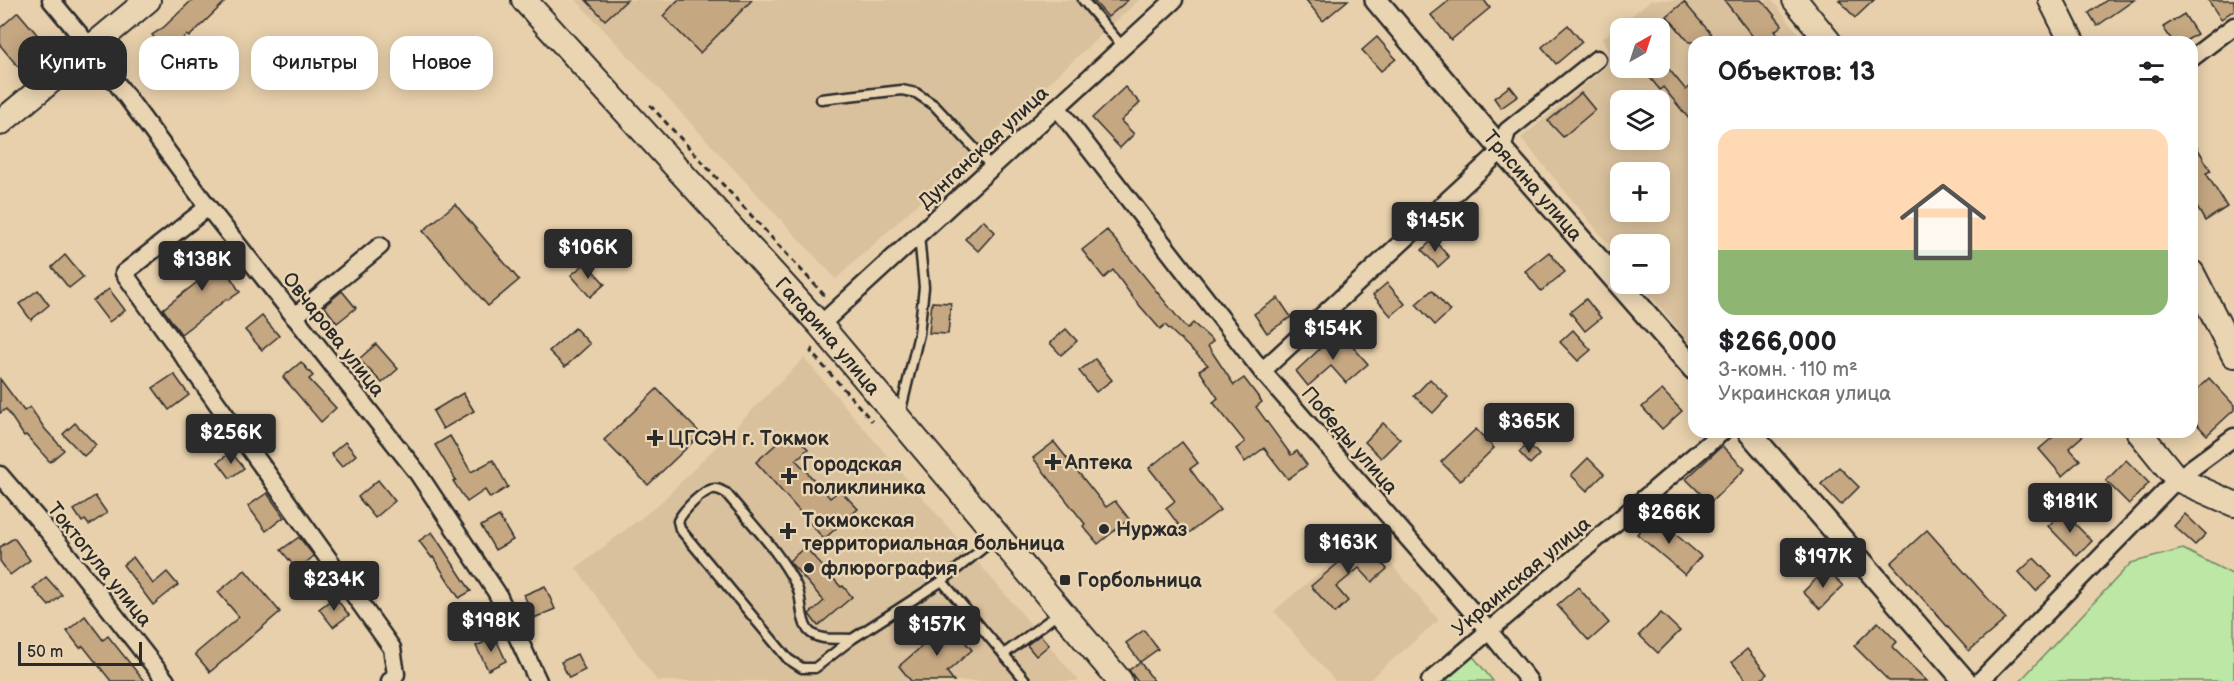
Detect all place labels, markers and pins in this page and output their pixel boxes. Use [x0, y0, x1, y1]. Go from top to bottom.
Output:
pin: $145K [1393, 202, 1477, 253]
pin: $106K [546, 229, 630, 280]
pin: $138K [160, 241, 244, 292]
pin: $154K [1291, 310, 1375, 361]
pin: $365K [1487, 403, 1571, 454]
pin: $256K [189, 414, 273, 465]
place label: ЦГСЭН г. Токмок [668, 427, 829, 451]
marker: ЦГСЭН г. Токмок [646, 429, 664, 447]
place label: Аптека [1064, 451, 1133, 475]
place label: Городская поликлиника [802, 453, 926, 500]
marker: Аптека [1046, 455, 1060, 469]
marker: Городская поликлиника [780, 467, 798, 485]
pin: $181K [2028, 483, 2112, 534]
pin: $266K [1627, 494, 1711, 545]
place label: Токмокская территориальная больница [802, 509, 1065, 556]
place label: Нуржаз [1116, 518, 1187, 542]
marker: Токмокская территориальная больница [779, 522, 797, 540]
marker: Нуржаз [1097, 522, 1111, 536]
pin: $163K [1306, 524, 1390, 575]
pin: $197K [1781, 538, 1865, 589]
place label: флюрография [821, 557, 958, 581]
pin: $234K [292, 561, 376, 612]
marker: флюрография [802, 561, 816, 575]
place label: Горбольница [1077, 569, 1202, 593]
marker: Горбольница [1058, 573, 1072, 587]
pin: $198K [449, 602, 533, 653]
pin: $157K [895, 606, 979, 657]

